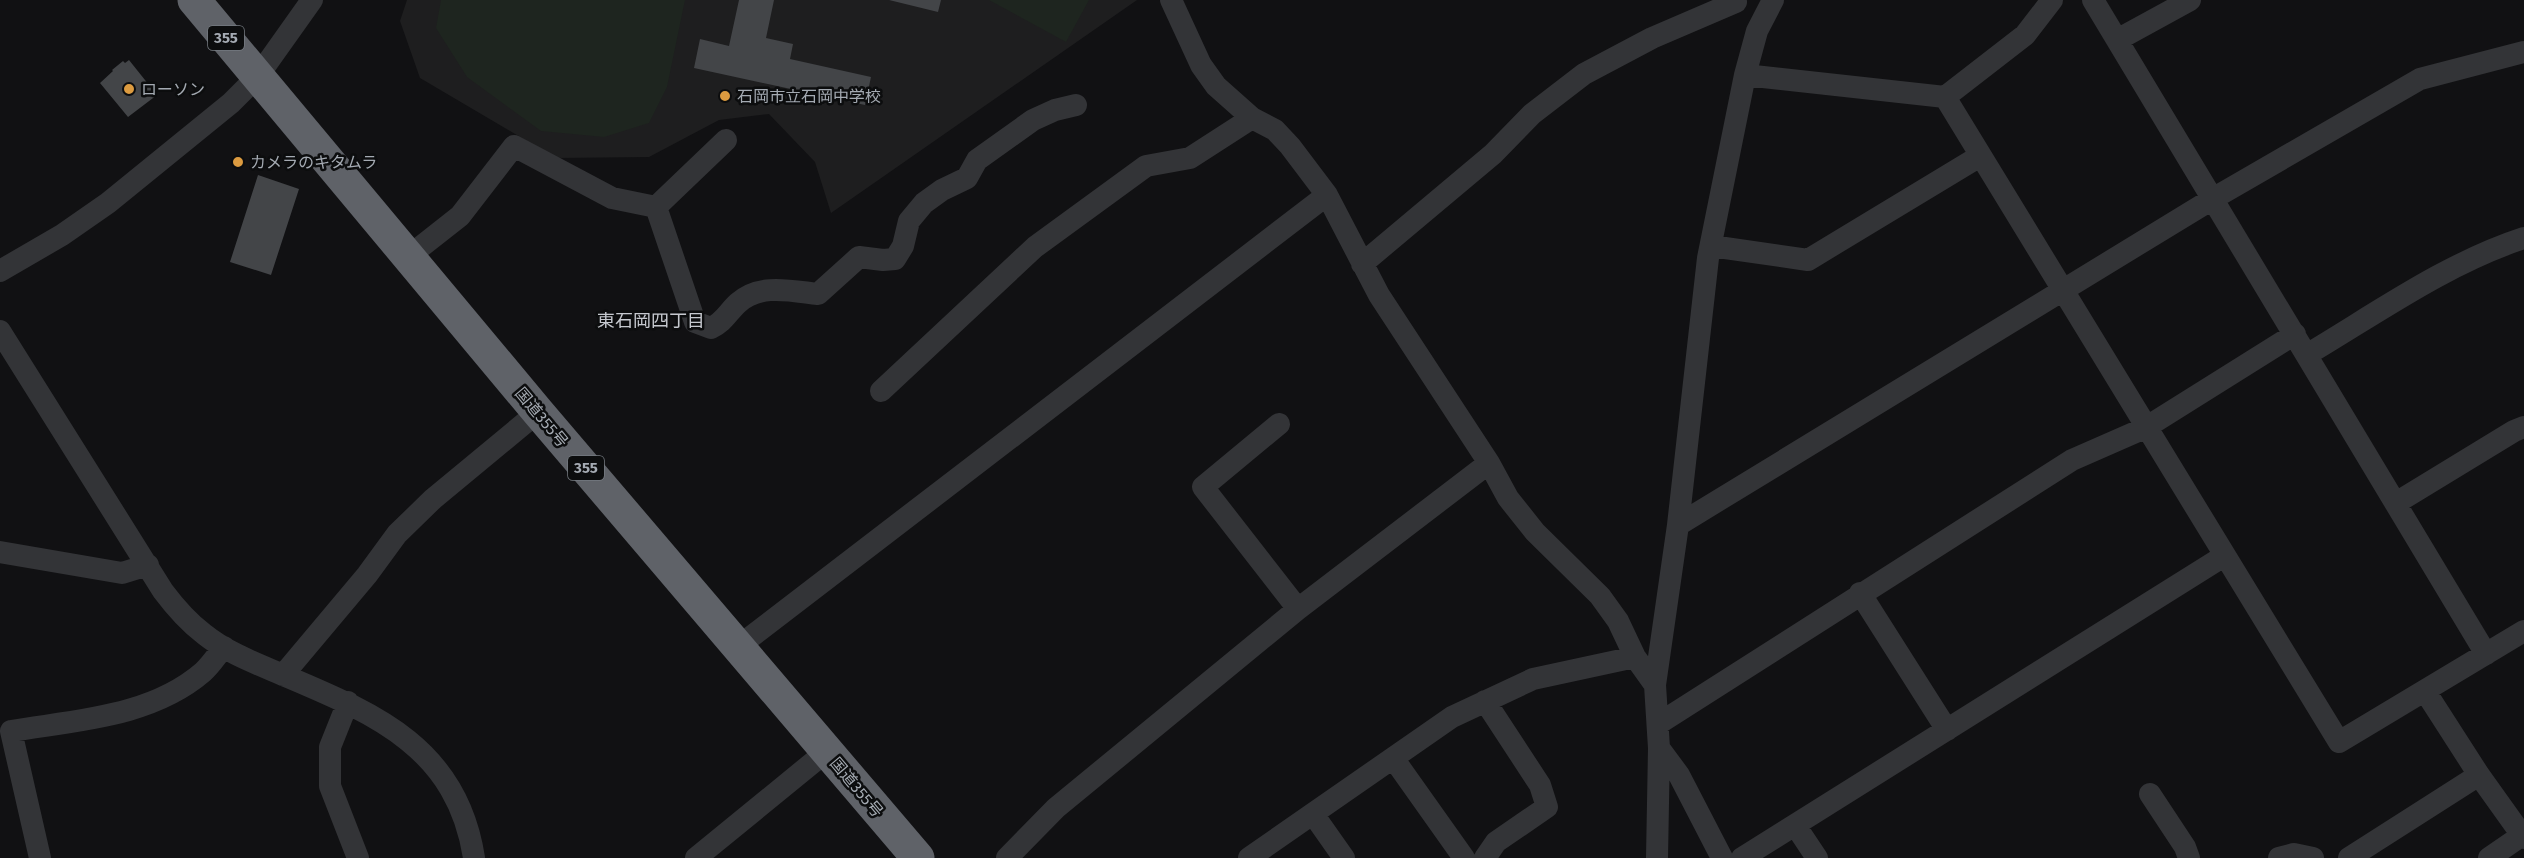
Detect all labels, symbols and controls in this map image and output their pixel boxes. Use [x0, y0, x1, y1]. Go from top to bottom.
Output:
road number: 355 [208, 26, 244, 50]
place label: ローソン [141, 80, 205, 99]
marker: ローソン [122, 82, 136, 96]
place label: 石岡市立石岡中学校 [737, 87, 881, 106]
marker: 石岡市立石岡中学校 [718, 89, 732, 103]
place label: カメラのキタムラ [250, 153, 377, 172]
marker: カメラのキタムラ [231, 155, 245, 169]
district label: 東石岡四丁目 [597, 310, 705, 332]
street label: 国道355号 [511, 384, 572, 451]
road number: 355 [568, 456, 604, 480]
street label: 国道355号 [826, 754, 887, 821]

